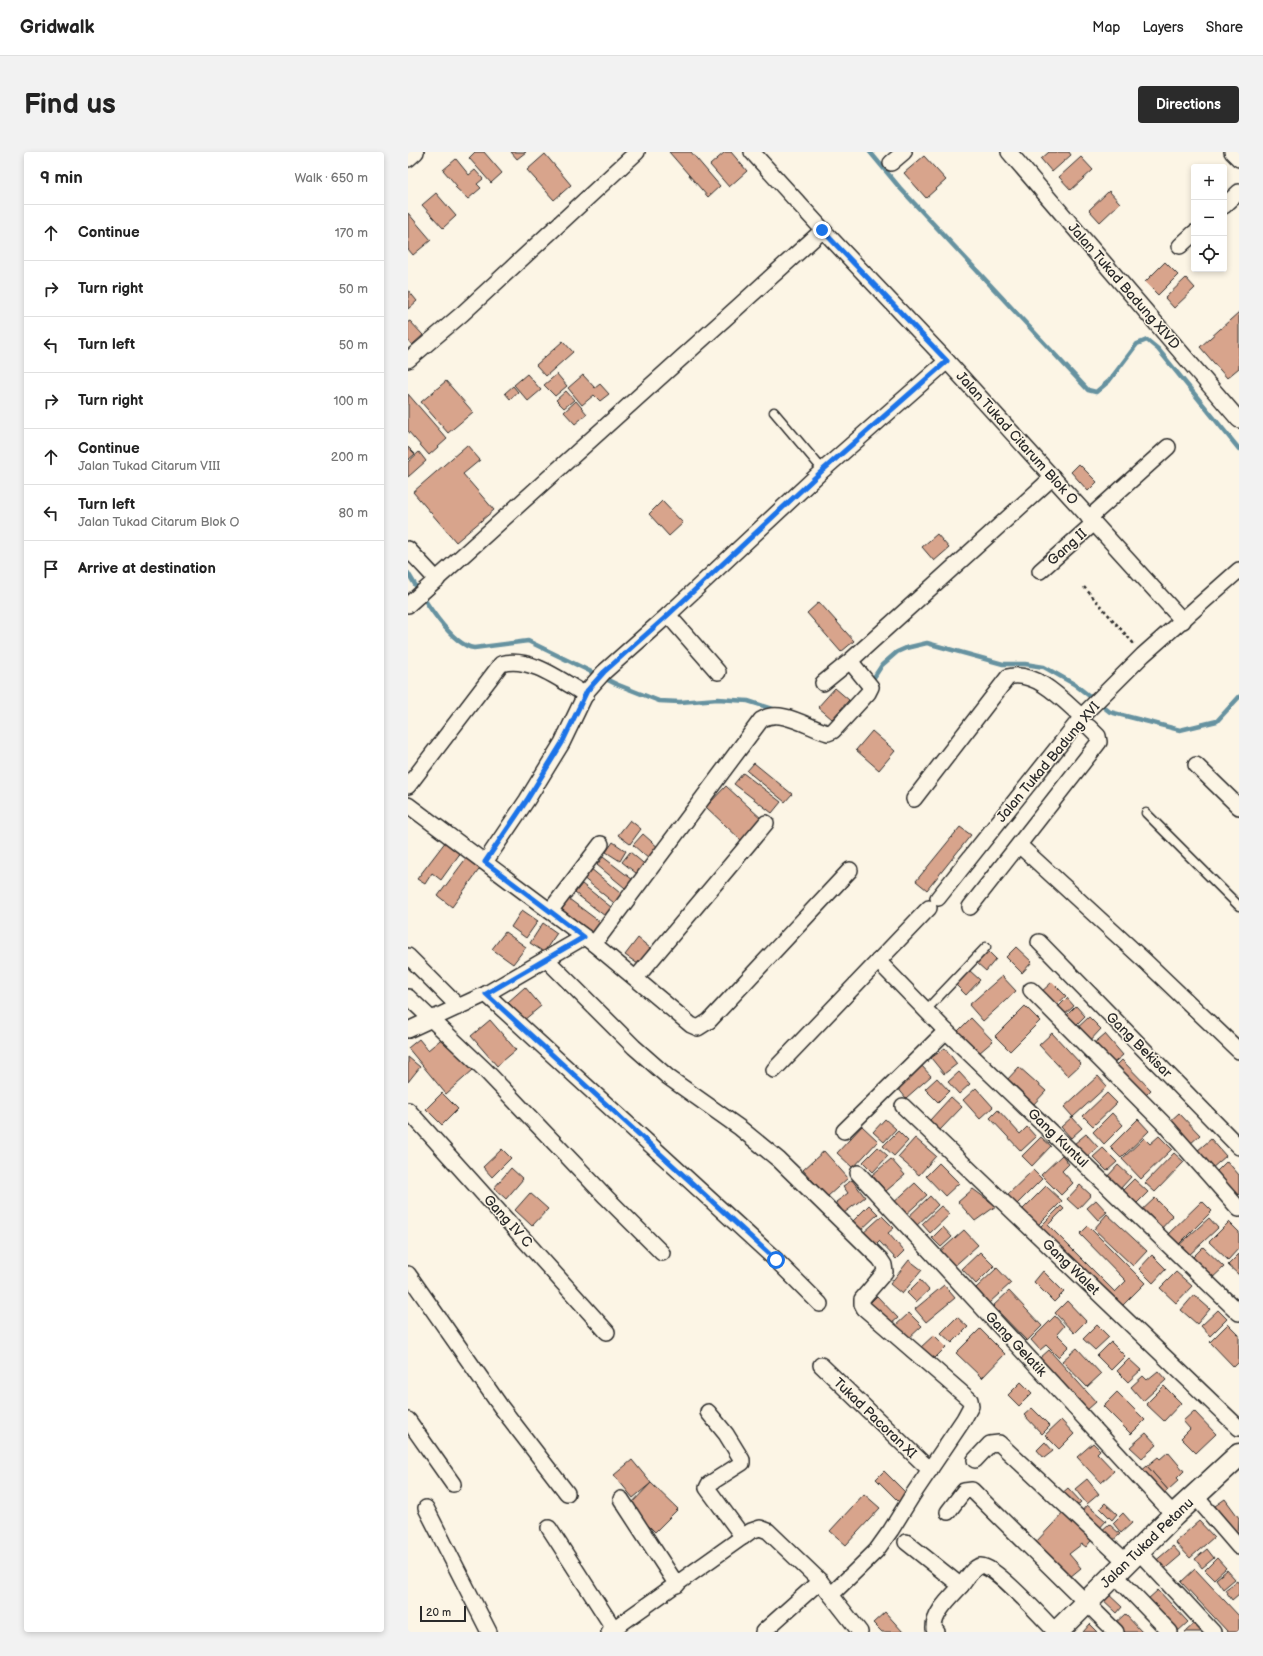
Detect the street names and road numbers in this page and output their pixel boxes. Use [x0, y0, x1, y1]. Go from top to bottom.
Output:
street label: Jalan Tukad Badung XIVD [1064, 219, 1184, 353]
street label: Jalan Tukad Citarum Blok O [953, 368, 1082, 509]
street label: Gang II [1044, 525, 1090, 569]
street label: Jalan Tukad Badung XVI [993, 698, 1103, 826]
street label: Gang Bekisar [1103, 1009, 1176, 1082]
street label: Gang Kuntul [1024, 1105, 1092, 1171]
street label: Gang IV C [480, 1191, 536, 1251]
street label: Gang Walet [1039, 1235, 1104, 1299]
street label: Gang Gelatik [982, 1308, 1050, 1380]
street label: Tukad Pacoran XI [830, 1374, 920, 1462]
street label: Jalan Tukad Petanu [1097, 1494, 1197, 1592]

